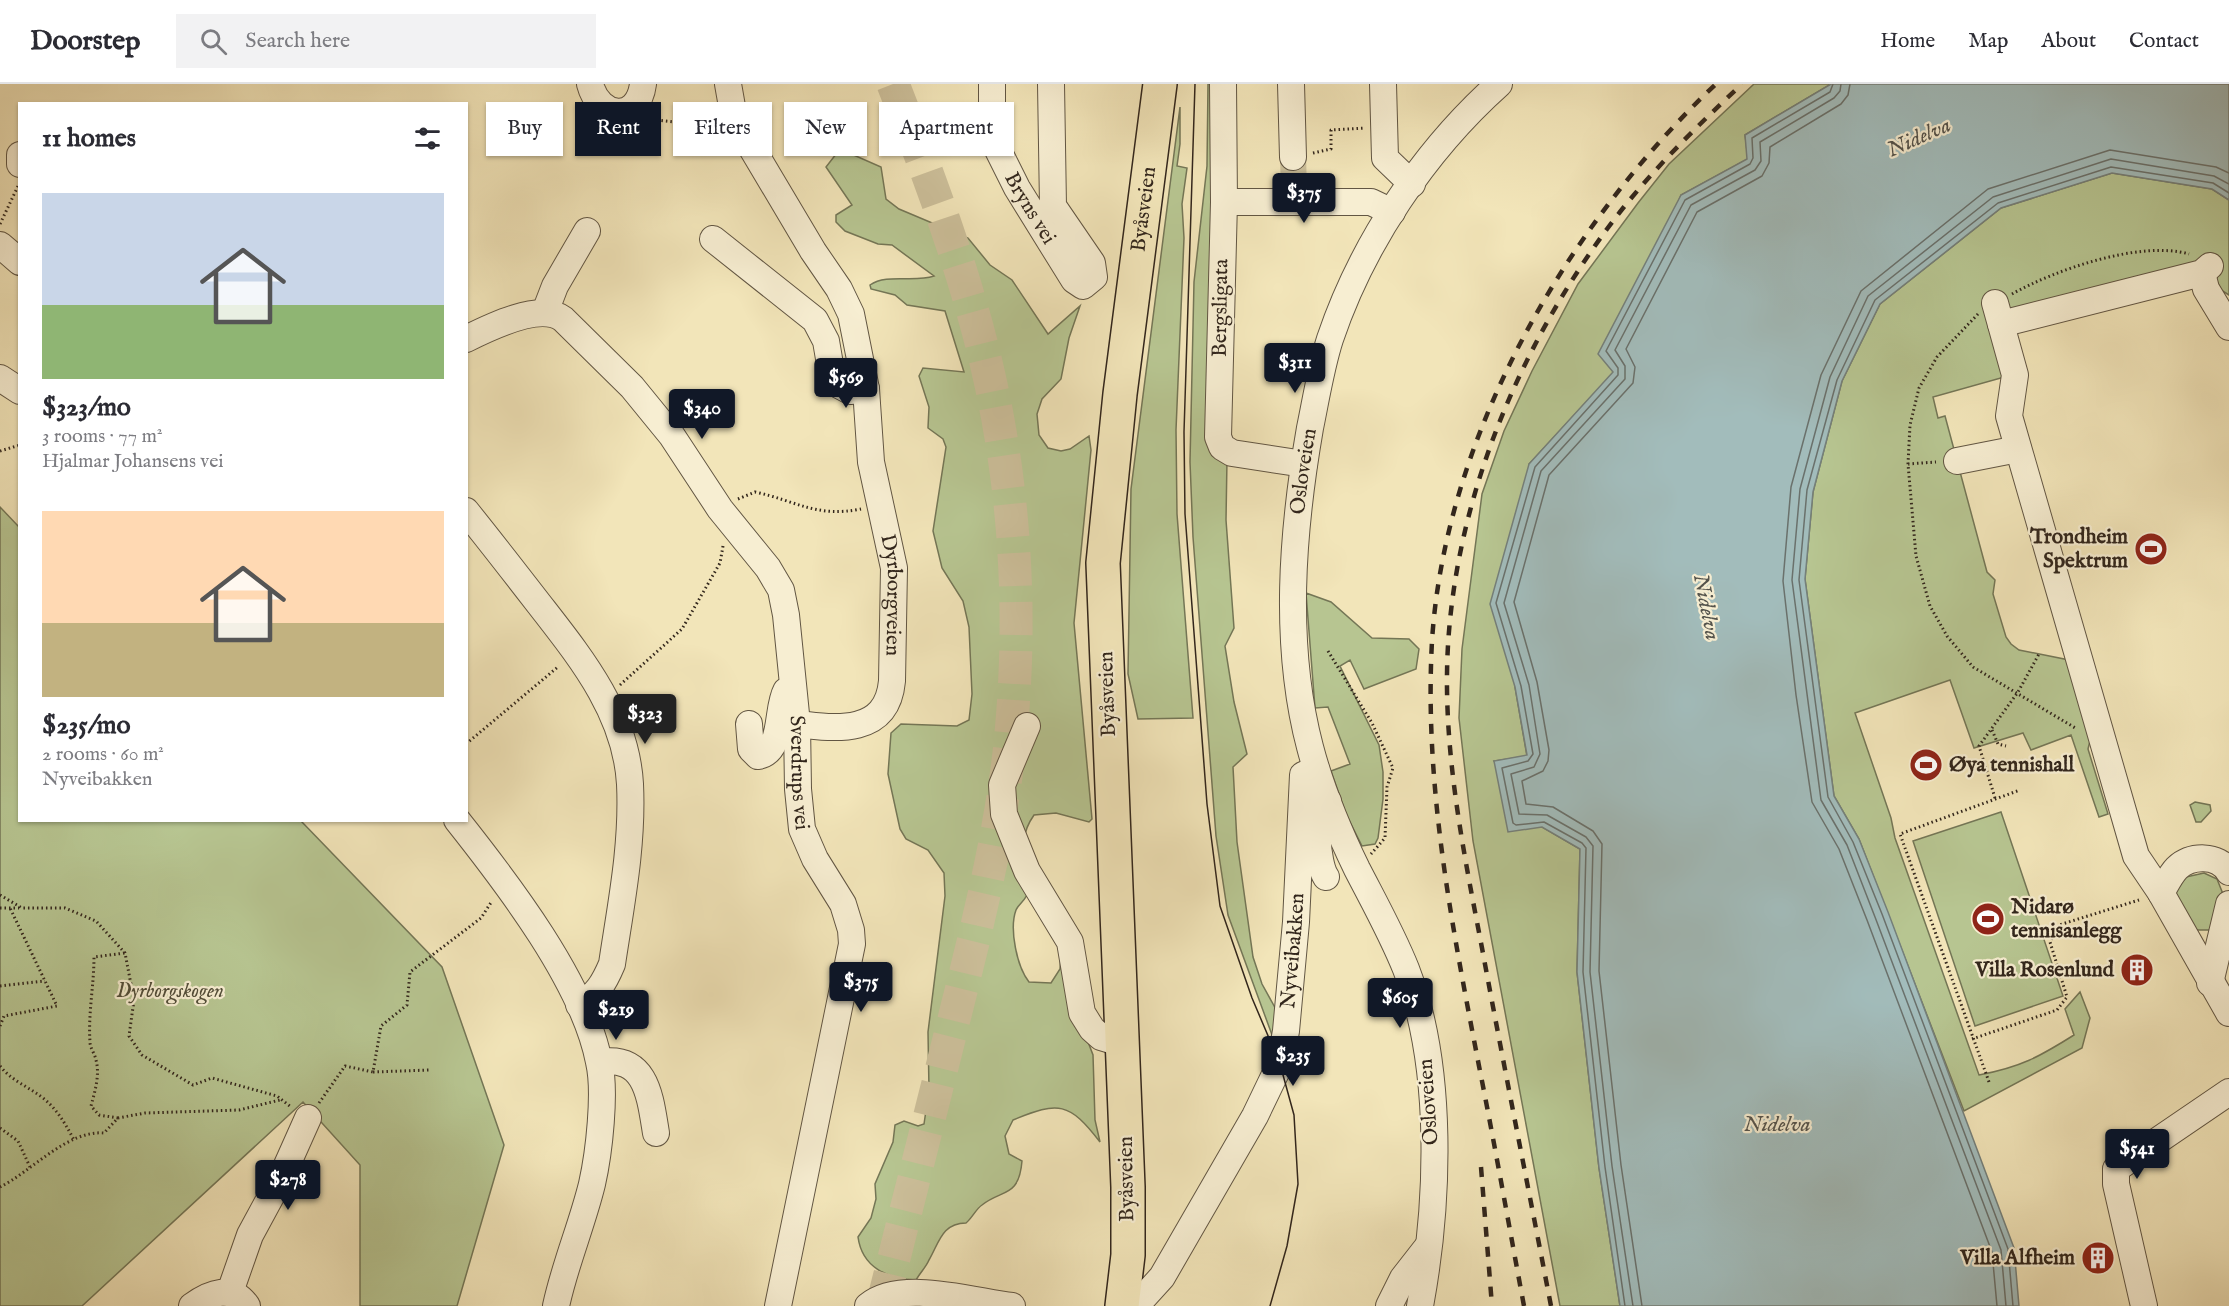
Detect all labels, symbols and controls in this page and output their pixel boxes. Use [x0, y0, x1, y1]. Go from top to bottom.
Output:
search box [176, 14, 596, 68]
text: Doorstep [30, 24, 140, 59]
icon: search [197, 25, 230, 58]
text: Search here [245, 27, 350, 55]
text: Home [1880, 28, 1935, 55]
text: Map [1968, 28, 2008, 55]
text: About [2041, 28, 2096, 55]
text: Contact [2129, 28, 2199, 55]
chip: Buy [486, 102, 563, 156]
chip: Rent [575, 102, 661, 156]
chip: Filters [673, 102, 772, 156]
chip: New [784, 102, 867, 156]
chip: Apartment [879, 102, 1014, 156]
water label: Nidelva [1883, 111, 1956, 164]
text: 11 homes [42, 122, 136, 155]
icon: filters [411, 122, 444, 155]
street label: Byåsveien [1125, 165, 1163, 253]
street label: Bryns vei [998, 168, 1062, 249]
pin: $375 [1268, 173, 1340, 224]
text: $375 [1286, 180, 1322, 205]
icon: home [189, 232, 297, 340]
street label: Bergsligata [1207, 258, 1235, 357]
pin: $311 [1259, 343, 1331, 394]
text: $311 [1278, 350, 1312, 375]
pin: $569 [810, 358, 882, 409]
text: $569 [828, 365, 864, 390]
pin: $340 [666, 389, 738, 440]
text: $323/mo [42, 391, 131, 424]
text: $340 [683, 396, 721, 421]
text: 3 rooms · 77 m² [42, 424, 162, 449]
street label: Osloveien [1284, 426, 1323, 516]
text: Hjalmar Johansens vei [42, 449, 224, 474]
place label: Trondheim Spektrum [2029, 524, 2129, 575]
sports icon: Trondheim Spektrum [2133, 531, 2169, 567]
street label: Dyrborgveien [874, 532, 907, 656]
icon: home [189, 550, 297, 658]
water label: Nidelva [1686, 571, 1726, 643]
street label: Byåsveien [1093, 651, 1123, 737]
pin: $323 [609, 694, 681, 745]
text: $323 [627, 701, 663, 726]
text: $235/mo [42, 709, 131, 742]
street label: Sverdrups vei [783, 714, 816, 831]
text: 2 rooms · 60 m² [42, 742, 164, 767]
sports icon: Øya tennishall [1908, 747, 1944, 783]
place label: Øya tennishall [1949, 752, 2075, 779]
text: Nyveibakken [42, 767, 152, 792]
street label: Nyveibakken [1275, 892, 1311, 1010]
place label: Nidarø tennisanlegg [2010, 894, 2122, 945]
sports icon: Nidarø tennisanlegg [1970, 901, 2006, 937]
building icon: Villa Rosenlund [2119, 952, 2155, 988]
place label: Villa Rosenlund [1974, 957, 2115, 984]
pin: $375 [825, 962, 897, 1013]
text: $375 [843, 969, 879, 994]
park label: Dyrborgskogen [116, 978, 224, 1005]
pin: $605 [1364, 978, 1436, 1029]
text: $605 [1382, 985, 1418, 1010]
pin: $219 [580, 990, 652, 1041]
text: $219 [598, 997, 634, 1022]
pin: $235 [1257, 1036, 1329, 1087]
text: $235 [1275, 1043, 1311, 1068]
street label: Osloveien [1413, 1058, 1445, 1146]
water label: Nidelva [1743, 1111, 1811, 1139]
pin: $541 [2101, 1129, 2173, 1180]
street label: Byåsveien [1113, 1136, 1141, 1222]
text: $541 [2119, 1136, 2155, 1161]
pin: $278 [252, 1160, 324, 1211]
text: $278 [269, 1167, 307, 1192]
building icon: Villa Alfheim [2080, 1240, 2116, 1276]
place label: Villa Alfheim [1959, 1245, 2076, 1272]

